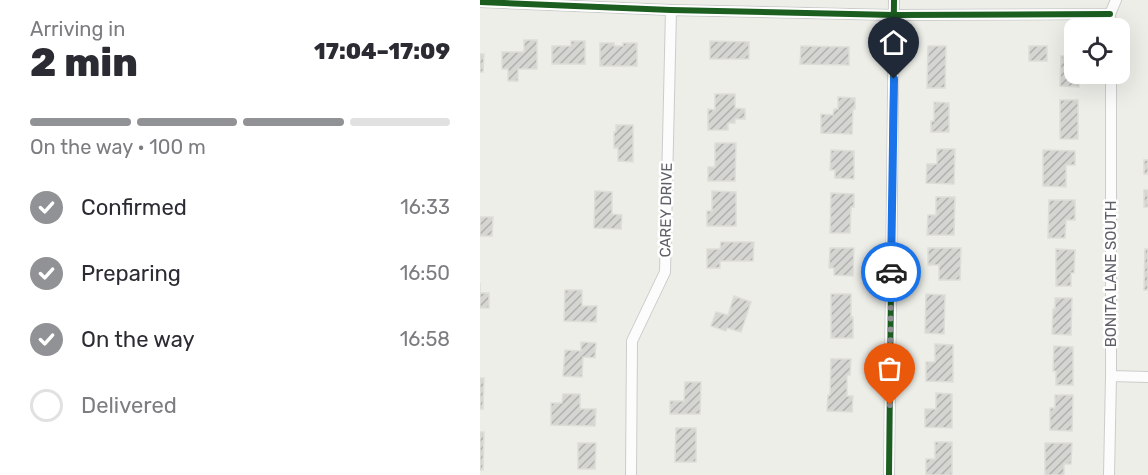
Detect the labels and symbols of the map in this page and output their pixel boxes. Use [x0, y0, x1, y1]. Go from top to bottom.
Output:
pin [868, 17, 919, 79]
street label: CAREY DRIVE [656, 162, 676, 258]
street label: BONITA LANE SOUTH [1102, 201, 1120, 347]
courier [861, 242, 921, 302]
pin [864, 343, 915, 405]

